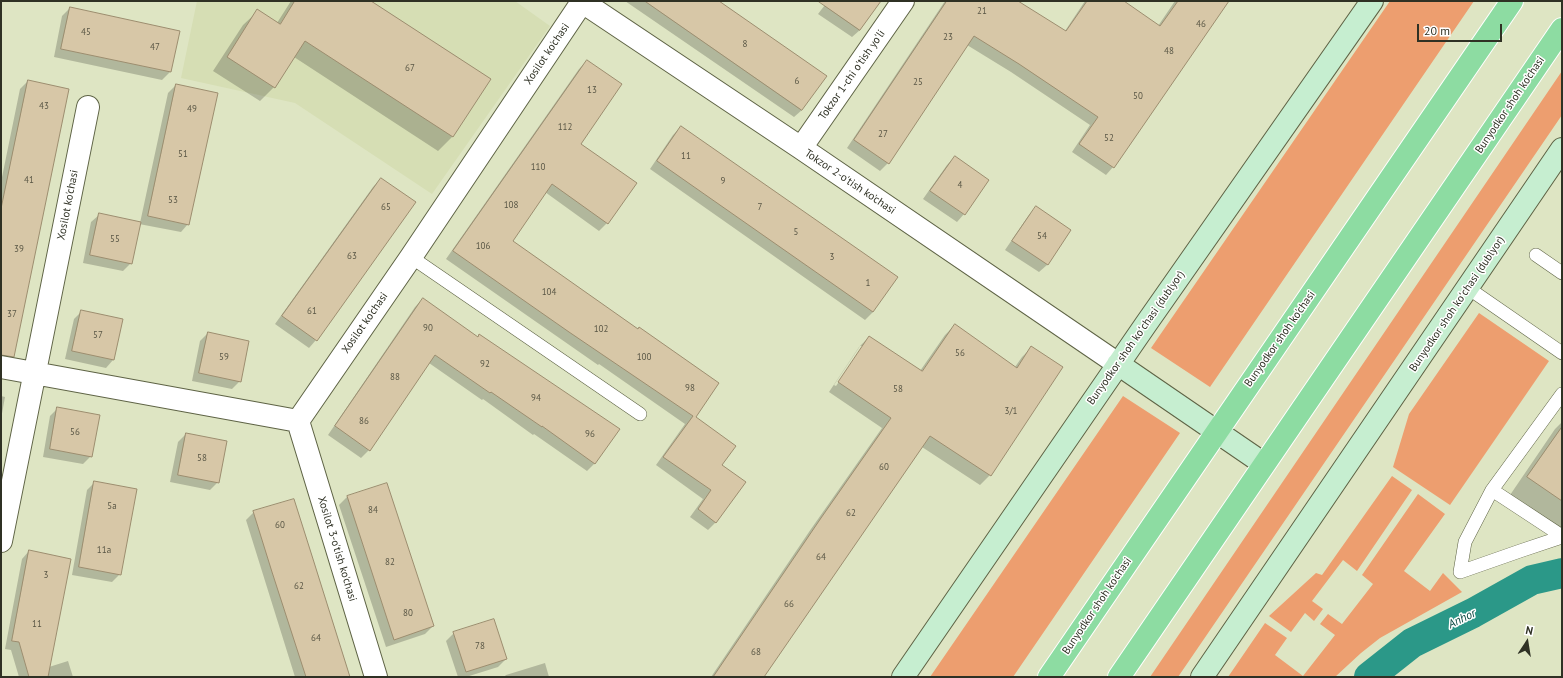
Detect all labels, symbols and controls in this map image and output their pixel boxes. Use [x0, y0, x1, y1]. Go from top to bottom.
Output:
house number: 21 [977, 6, 987, 16]
scale bar [1419, 16, 1504, 42]
house number: 46 [1196, 19, 1206, 29]
street label: Xosilot ko'chasi [522, 21, 572, 87]
text: 20 m [1424, 23, 1450, 38]
house number: 45 [81, 27, 91, 37]
street label: Tokzor 1-chi o'tish yo'li [816, 27, 888, 123]
house number: 23 [943, 32, 953, 42]
house number: 8 [743, 39, 747, 49]
house number: 47 [150, 42, 160, 52]
house number: 48 [1164, 46, 1174, 56]
street label: Bunyodkor shoh ko'chasi [1473, 54, 1547, 156]
house number: 67 [405, 63, 415, 73]
house number: 6 [795, 76, 799, 86]
house number: 25 [913, 77, 923, 87]
house number: 13 [587, 85, 597, 95]
house number: 50 [1133, 91, 1143, 101]
house number: 43 [39, 101, 49, 111]
house number: 49 [187, 104, 197, 114]
house number: 112 [558, 122, 572, 132]
house number: 27 [878, 129, 888, 139]
house number: 52 [1104, 133, 1114, 143]
street label: Tokzor 2-o'tish ko'chasi [802, 147, 898, 217]
house number: 51 [178, 149, 188, 159]
house number: 11 [681, 151, 691, 161]
house number: 110 [531, 162, 545, 172]
street label: Xosilot ko'chasi [55, 169, 81, 241]
house number: 41 [24, 175, 34, 185]
house number: 9 [721, 176, 725, 186]
house number: 4 [958, 180, 962, 190]
house number: 53 [168, 195, 178, 205]
house number: 108 [504, 200, 518, 210]
house number: 65 [381, 202, 391, 212]
house number: 7 [758, 202, 762, 212]
house number: 5 [794, 227, 798, 237]
house number: 54 [1037, 231, 1047, 241]
house number: 55 [110, 234, 120, 244]
street label: Bunyodkor shoh koʻchasi (dublyor) [1407, 234, 1507, 374]
house number: 106 [476, 241, 490, 251]
house number: 39 [14, 244, 24, 254]
house number: 63 [347, 251, 357, 261]
house number: 3 [830, 252, 834, 262]
street label: Bunyodkor shoh koʻchasi (dublyor) [1085, 268, 1187, 408]
house number: 1 [866, 278, 870, 288]
house number: 104 [542, 287, 556, 297]
street label: Bunyodkor shoh ko'chasi [1242, 288, 1318, 390]
street label: Xosilot ko'chasi [339, 290, 391, 356]
house number: 61 [307, 306, 317, 316]
house number: 37 [7, 309, 17, 319]
house number: 90 [423, 323, 433, 333]
house number: 102 [594, 324, 608, 334]
house number: 57 [93, 330, 103, 340]
house number: 56 [955, 348, 965, 358]
house number: 59 [219, 352, 229, 362]
house number: 100 [637, 352, 651, 362]
house number: 92 [480, 359, 490, 369]
house number: 88 [390, 372, 400, 382]
house number: 98 [685, 383, 695, 393]
house number: 58 [893, 384, 903, 394]
house number: 94 [531, 393, 541, 403]
house number: 3/1 [1005, 406, 1017, 416]
house number: 86 [359, 416, 369, 426]
house number: 56 [70, 427, 80, 437]
house number: 96 [585, 429, 595, 439]
house number: 58 [197, 453, 207, 463]
house number: 60 [879, 462, 889, 472]
street label: Xosilot 3-o'tish ko'chasi [315, 495, 359, 603]
house number: 5a [107, 501, 117, 511]
house number: 84 [368, 505, 378, 515]
house number: 62 [846, 508, 856, 518]
house number: 60 [275, 520, 285, 530]
house number: 11a [97, 545, 111, 555]
house number: 64 [816, 552, 826, 562]
street label: Bunyodkor shoh ko'chasi [1060, 555, 1134, 657]
house number: 82 [385, 557, 395, 567]
house number: 3 [44, 570, 48, 580]
house number: 62 [294, 581, 304, 591]
house number: 66 [784, 599, 794, 609]
water label: Anhor [1446, 606, 1478, 632]
house number: 80 [403, 608, 413, 618]
house number: 11 [32, 619, 42, 629]
north arrow [1507, 622, 1547, 662]
text: N [1524, 623, 1534, 638]
house number: 64 [311, 633, 321, 643]
house number: 78 [475, 641, 485, 651]
house number: 68 [751, 647, 761, 657]

